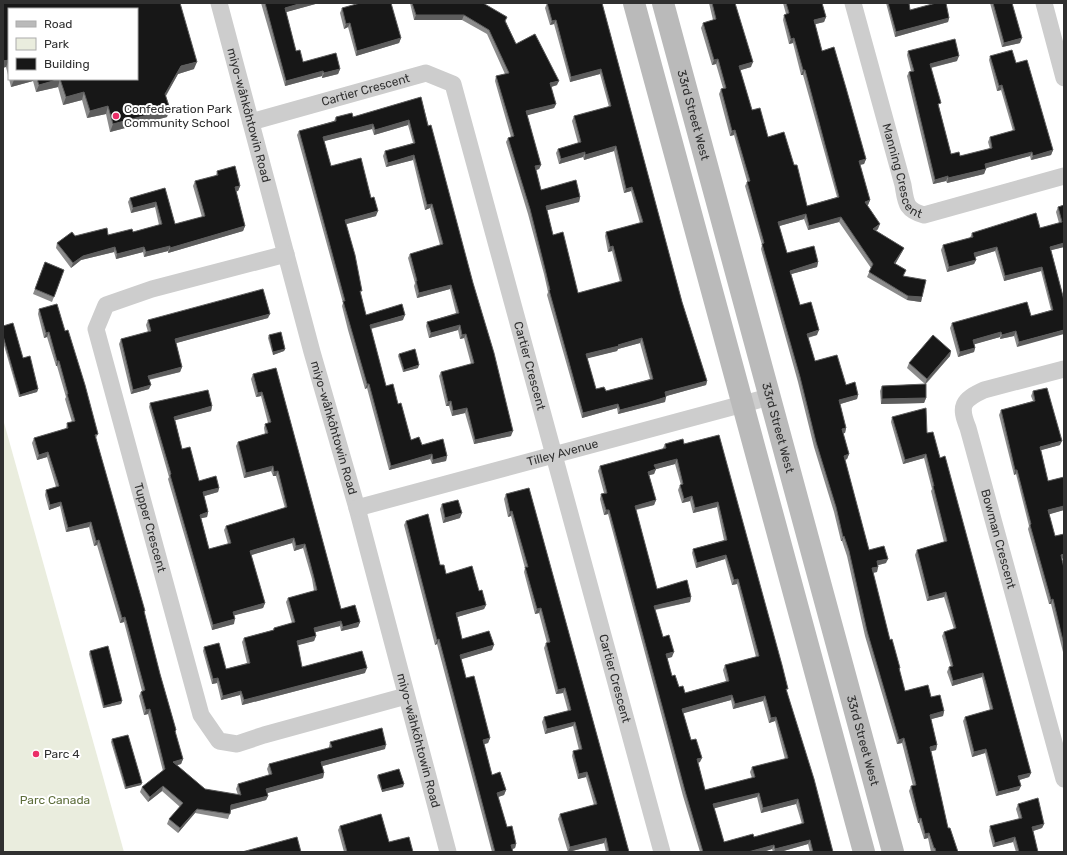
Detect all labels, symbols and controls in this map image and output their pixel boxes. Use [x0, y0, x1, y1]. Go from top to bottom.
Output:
legend [8, 8, 138, 80]
text: Road [44, 17, 72, 31]
text: Park [44, 37, 70, 51]
street label: miyo-wâhkôhtowin Road [224, 46, 273, 184]
text: Building [44, 57, 90, 71]
street label: 33rd Street West [674, 68, 712, 162]
street label: Cartier Crescent [320, 71, 412, 109]
place label: Confederation Park Community School [124, 102, 233, 130]
marker: Confederation Park Community School [111, 111, 121, 121]
street label: Manning Crescent [879, 122, 924, 221]
street label: Cartier Crescent [511, 320, 549, 412]
street label: miyo-wâhkôhtowin Road [308, 359, 360, 496]
street label: 33rd Street West [759, 381, 797, 475]
street label: Tilley Avenue [526, 436, 600, 469]
street label: Tupper Crescent [131, 481, 169, 574]
street label: Bowman Crescent [978, 488, 1019, 591]
street label: Cartier Crescent [596, 633, 634, 725]
street label: miyo-wâhkôhtowin Road [394, 672, 443, 809]
street label: 33rd Street West [844, 694, 882, 788]
place label: Parc 4 [44, 747, 80, 761]
marker: Parc 4 [31, 749, 41, 759]
park label: Parc Canada [20, 793, 90, 807]

